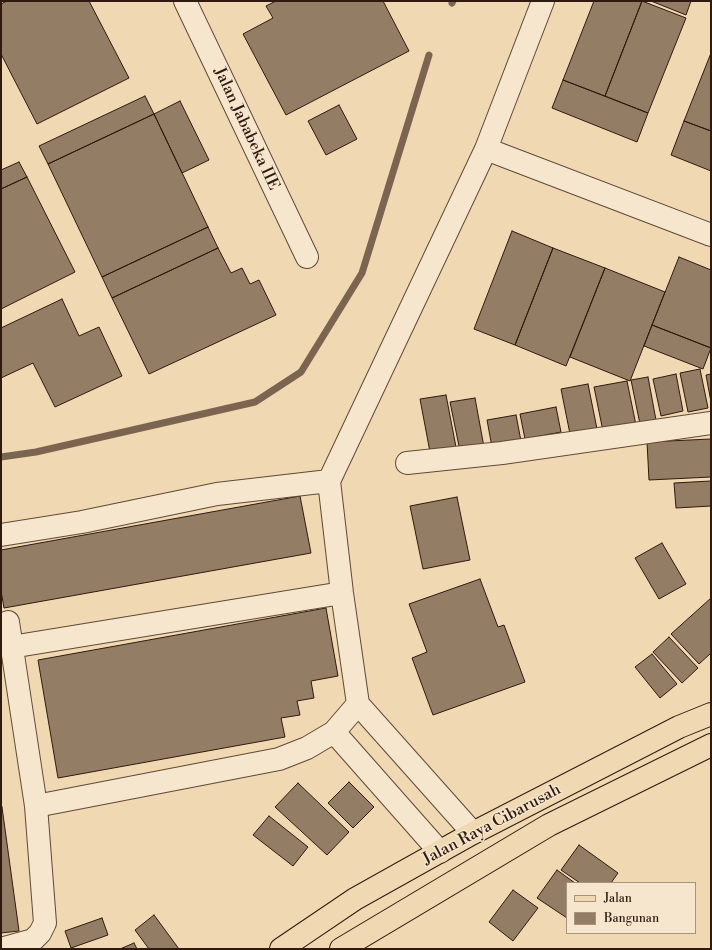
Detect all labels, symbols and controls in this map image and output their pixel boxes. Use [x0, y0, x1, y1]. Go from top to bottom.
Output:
street label: Jalan Jababeka IIE [209, 65, 283, 193]
street label: Jalan Raya Cibarusah [420, 780, 564, 870]
legend [566, 882, 696, 934]
text: Jalan [604, 891, 632, 906]
text: Bangunan [604, 911, 659, 926]

